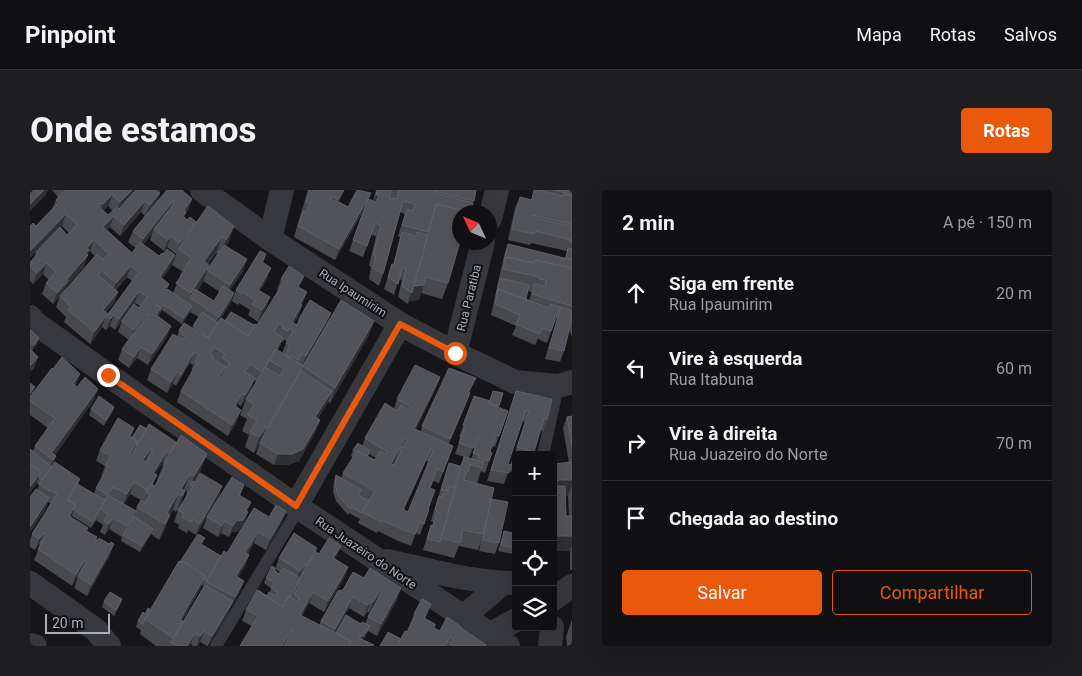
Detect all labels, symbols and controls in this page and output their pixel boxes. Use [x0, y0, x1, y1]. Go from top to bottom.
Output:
text: Pinpoint [25, 21, 115, 49]
text: Mapa [856, 24, 902, 45]
text: Rotas [930, 24, 976, 45]
text: Salvos [1004, 24, 1057, 45]
button: Rotas [961, 108, 1052, 153]
text: Onde estamos [30, 110, 257, 151]
north arrow [452, 205, 497, 250]
text: 2 min [622, 211, 675, 235]
text: A pé · 150 m [943, 213, 1032, 232]
street label: Rua Paratiba [454, 263, 484, 333]
street label: Rua Ipaumirim [317, 266, 389, 320]
text: Siga em frente [669, 272, 794, 295]
icon: ahead [622, 279, 650, 307]
text: 20 m [996, 284, 1032, 303]
text: Rua Ipaumirim [669, 295, 772, 314]
route start [444, 342, 467, 365]
text: Vire à esquerda [669, 347, 802, 370]
icon: left [622, 354, 650, 382]
text: 60 m [996, 359, 1032, 378]
route end [97, 364, 120, 387]
text: Rua Itabuna [669, 370, 754, 389]
text: Vire à direita [669, 422, 778, 445]
icon: right [622, 429, 650, 457]
text: 70 m [996, 434, 1032, 453]
text: Rua Juazeiro do Norte [669, 445, 827, 464]
map controls [512, 451, 557, 631]
button: + [512, 451, 557, 496]
button: − [512, 496, 557, 541]
icon: arrive [622, 504, 650, 532]
text: Chegada ao destino [669, 507, 838, 530]
street label: Rua Juazeiro do Norte [313, 514, 419, 592]
button: locate [512, 541, 557, 586]
button: Salvar [622, 570, 822, 615]
button: Compartilhar [832, 570, 1032, 615]
button: layers [512, 586, 557, 631]
scale bar [45, 611, 110, 634]
text: 20 m [52, 615, 84, 631]

